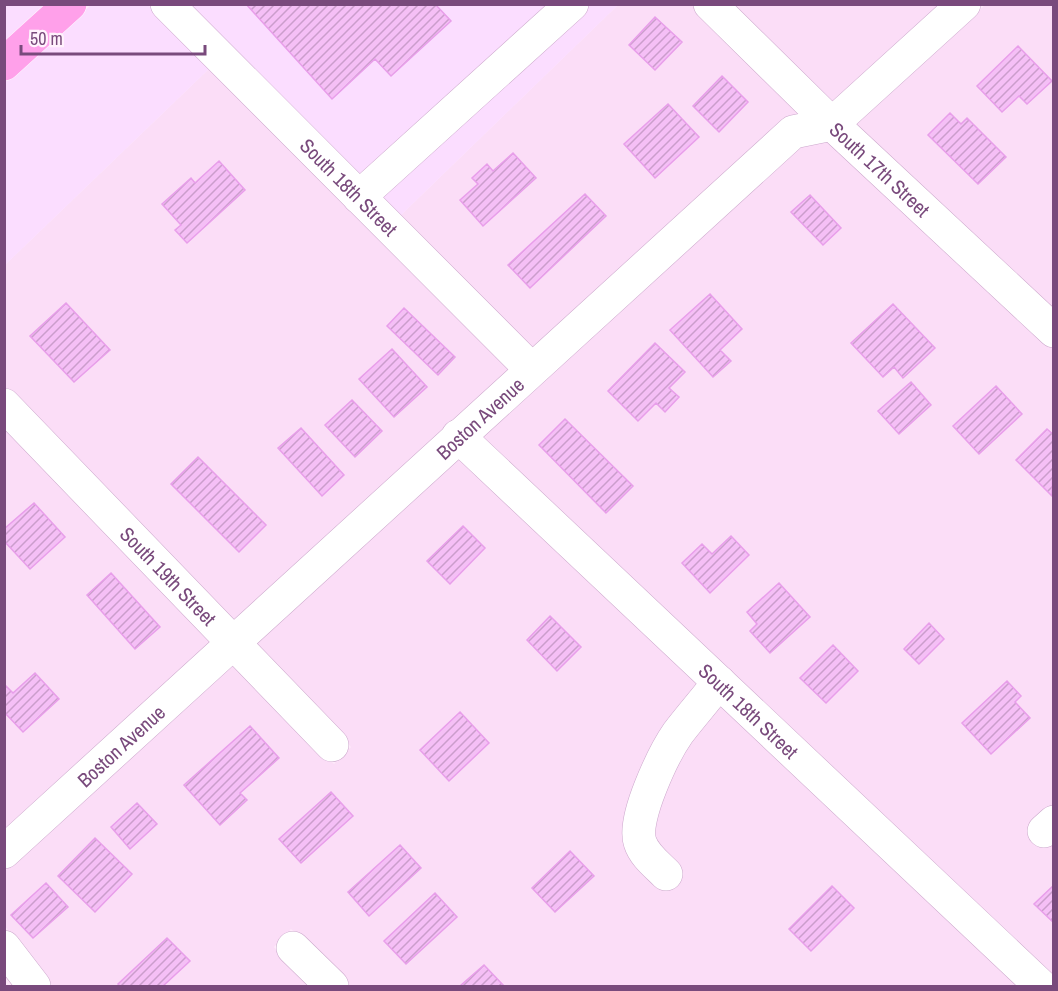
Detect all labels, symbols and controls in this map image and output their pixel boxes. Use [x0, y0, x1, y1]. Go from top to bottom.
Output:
scale bar [21, 18, 206, 56]
text: 50 m [30, 26, 63, 51]
street label: South 17th Street [824, 115, 936, 223]
street label: South 18th Street [295, 132, 404, 242]
street label: Boston Avenue [430, 371, 529, 465]
street label: South 19th Street [114, 520, 223, 631]
street label: South 18th Street [693, 657, 805, 764]
street label: Boston Avenue [71, 698, 170, 793]

